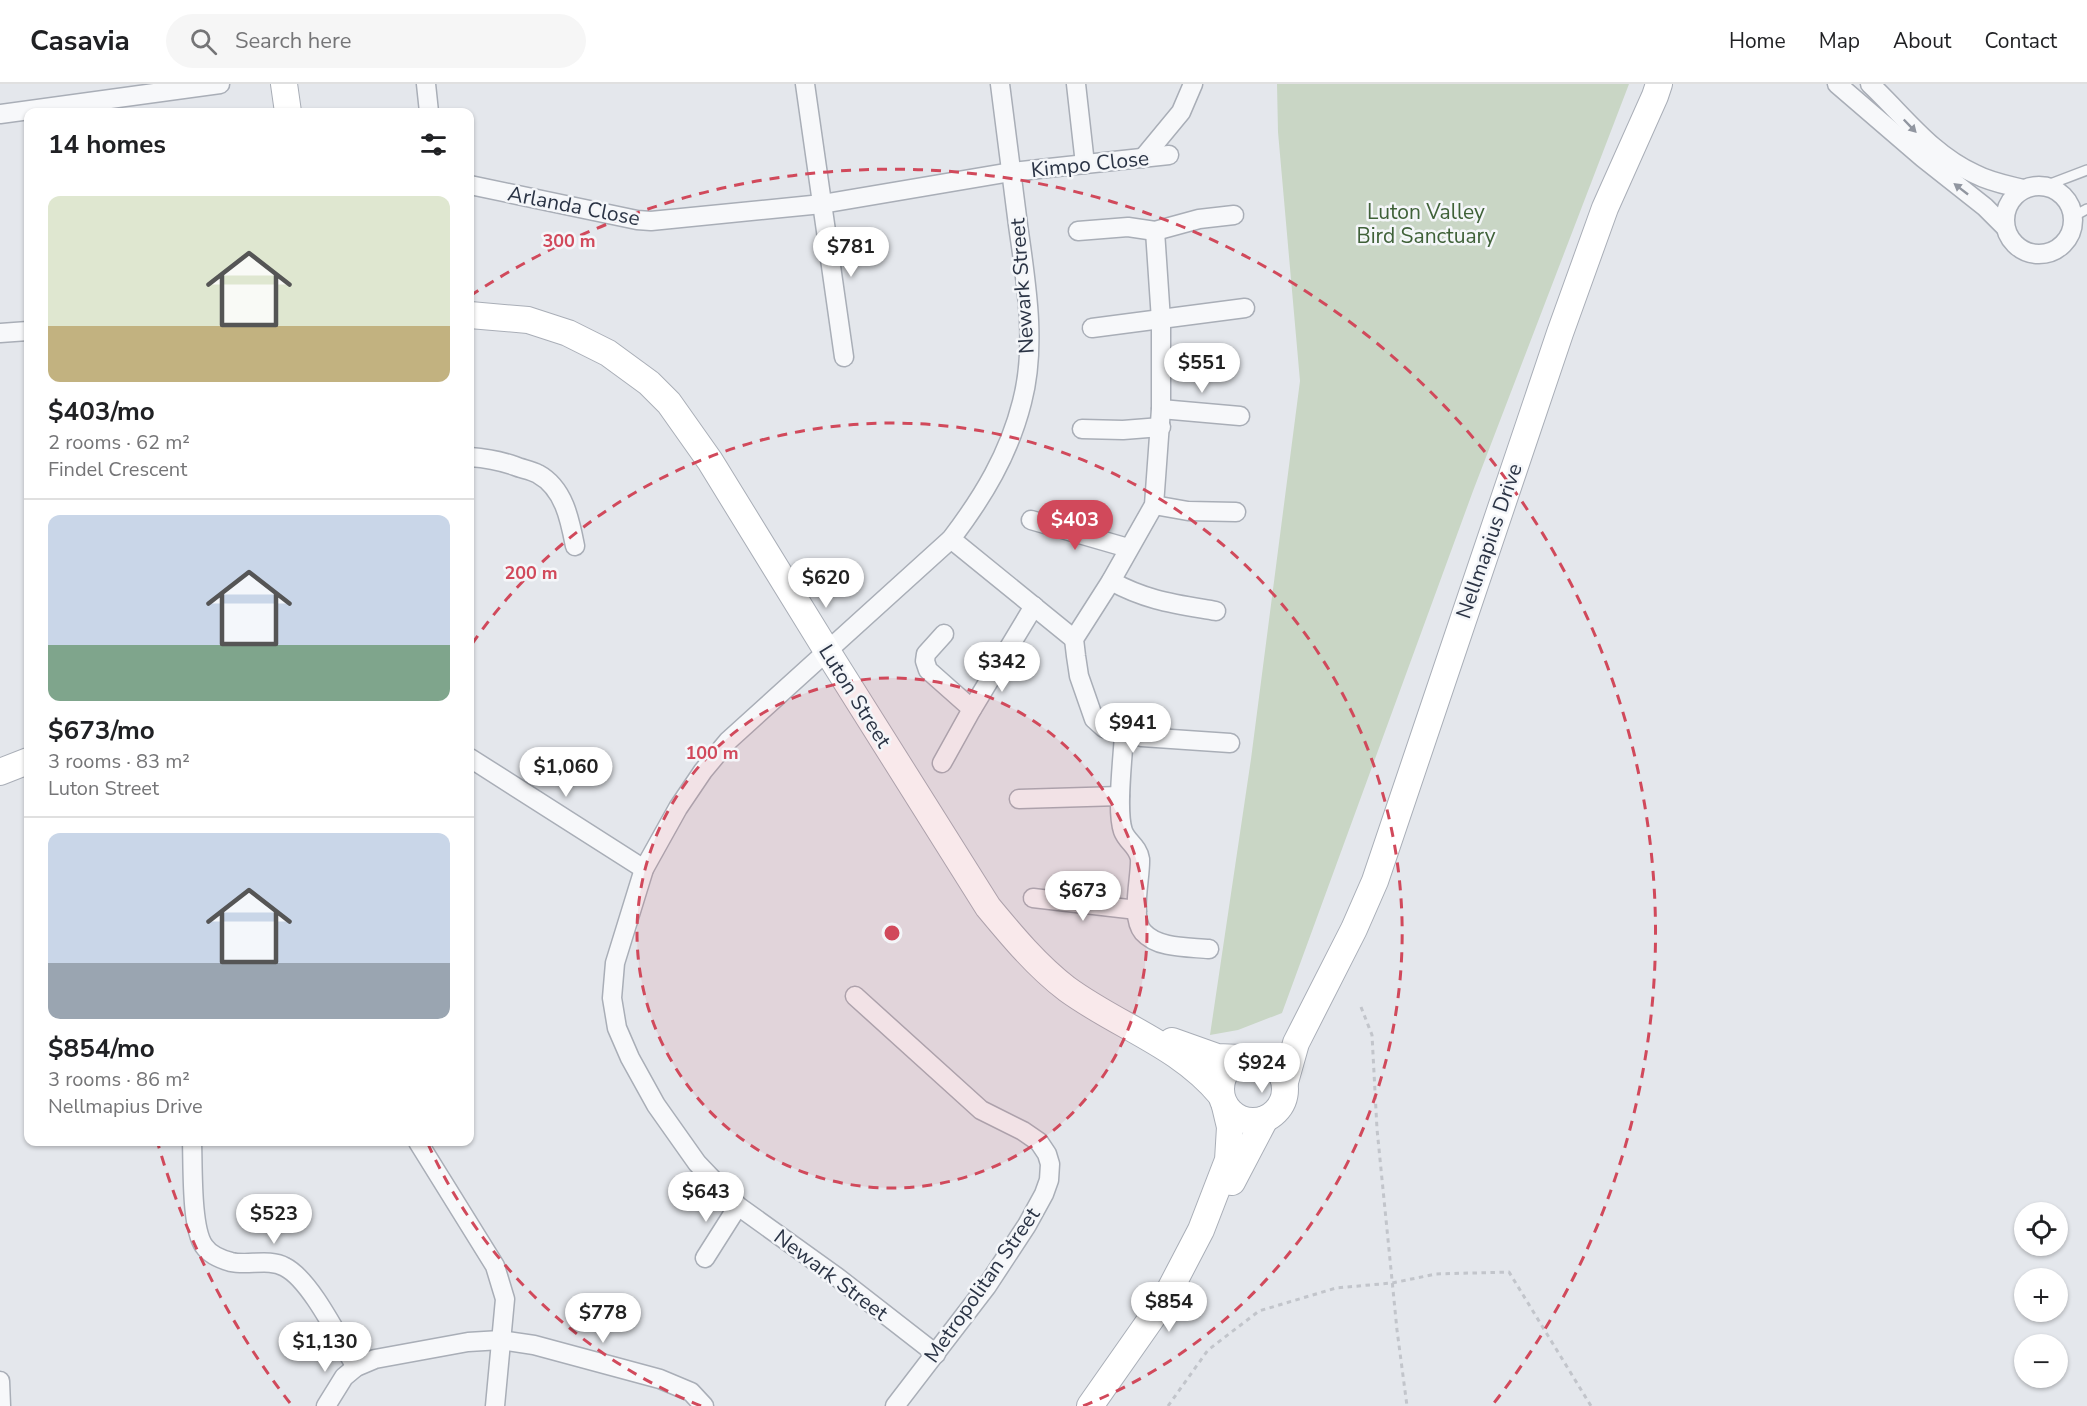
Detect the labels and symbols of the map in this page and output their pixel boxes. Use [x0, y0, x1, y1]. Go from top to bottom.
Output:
one-way arrow [1903, 118, 1916, 133]
street label: Kimpo Close [1030, 144, 1150, 184]
street label: Arlanda Close [506, 179, 642, 233]
one-way arrow [1953, 182, 1969, 195]
park label: Luton Valley Bird Sanctuary [1357, 198, 1496, 250]
street label: Newark Street [1003, 217, 1041, 355]
pin: $781 [815, 227, 887, 278]
text: 300 m [542, 229, 596, 253]
pin: $551 [1166, 343, 1238, 394]
street label: Nellmapius Drive [1449, 460, 1529, 622]
pin: $403 [1039, 500, 1111, 551]
pin: $620 [790, 558, 862, 609]
text: 200 m [504, 561, 558, 585]
street label: Luton Street [812, 639, 898, 753]
pin: $342 [966, 642, 1038, 693]
pin: $941 [1097, 703, 1169, 754]
text: 100 m [685, 741, 739, 765]
pin: $1,060 [517, 747, 615, 798]
pin: $673 [1047, 871, 1119, 922]
centre of rings [882, 923, 902, 943]
pin: $924 [1226, 1043, 1298, 1094]
pin: $643 [670, 1172, 742, 1223]
pin: $523 [238, 1194, 310, 1245]
street label: Metropolitan Street [918, 1201, 1047, 1368]
street label: Newark Street [768, 1223, 894, 1327]
pin: $854 [1133, 1282, 1205, 1333]
pin: $778 [567, 1293, 639, 1344]
pin: $1,130 [276, 1322, 374, 1373]

